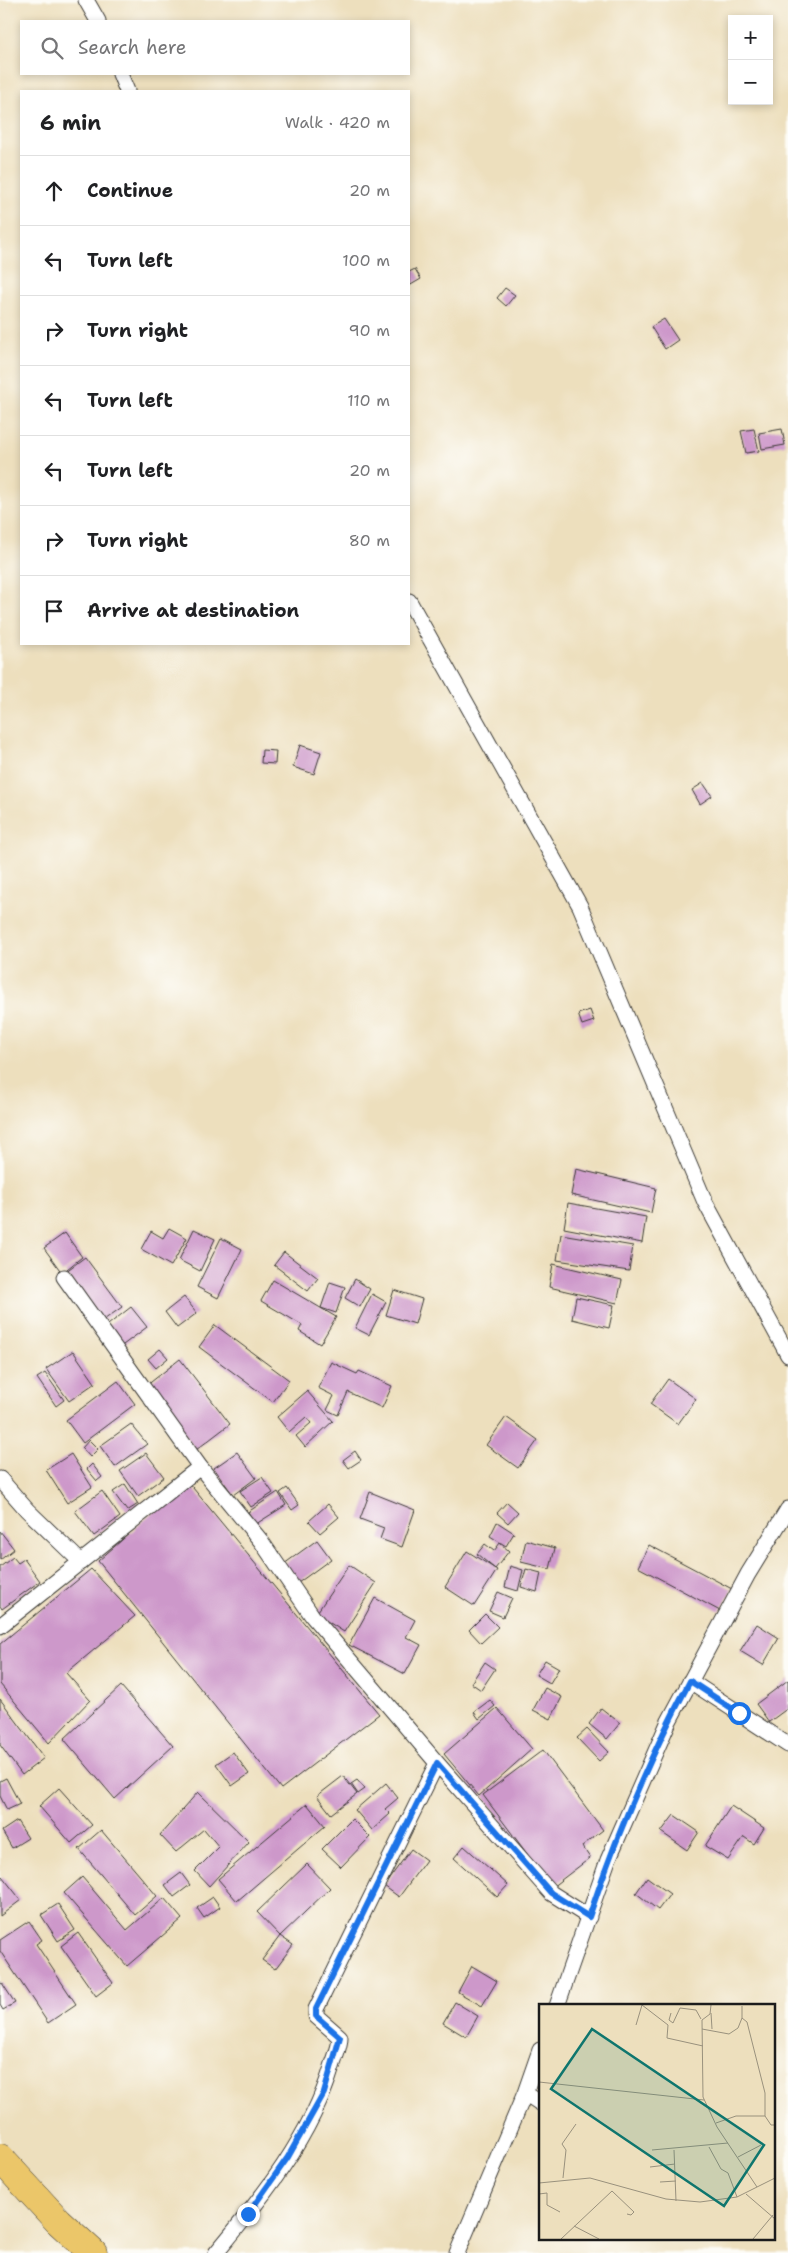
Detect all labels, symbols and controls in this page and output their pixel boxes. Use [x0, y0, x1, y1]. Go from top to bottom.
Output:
map controls [728, 15, 773, 105]
button: + [728, 15, 773, 60]
search box [20, 20, 410, 75]
icon: search [38, 34, 66, 62]
text: Search here [78, 35, 187, 60]
button: − [728, 60, 773, 105]
text: 6 min [40, 109, 101, 137]
text: Walk · 420 m [285, 112, 390, 133]
icon: ahead [40, 177, 68, 205]
text: Continue [87, 178, 173, 203]
text: 20 m [349, 180, 390, 201]
icon: left [40, 247, 68, 275]
text: Turn left [87, 248, 173, 273]
text: 100 m [342, 250, 390, 271]
icon: right [40, 317, 68, 345]
text: Turn right [87, 318, 188, 343]
text: 90 m [349, 320, 390, 341]
icon: left [40, 387, 68, 415]
text: Turn left [87, 388, 173, 413]
text: 110 m [347, 390, 390, 411]
icon: left [40, 457, 68, 485]
text: Turn left [87, 458, 173, 483]
text: 20 m [349, 460, 390, 481]
icon: right [40, 527, 68, 555]
text: Turn right [87, 528, 188, 553]
text: 80 m [349, 530, 390, 551]
icon: arrive [40, 597, 68, 625]
text: Arrive at destination [87, 598, 299, 623]
route start [728, 1702, 751, 1725]
inset map [539, 2004, 776, 2240]
route end [237, 2203, 260, 2226]

